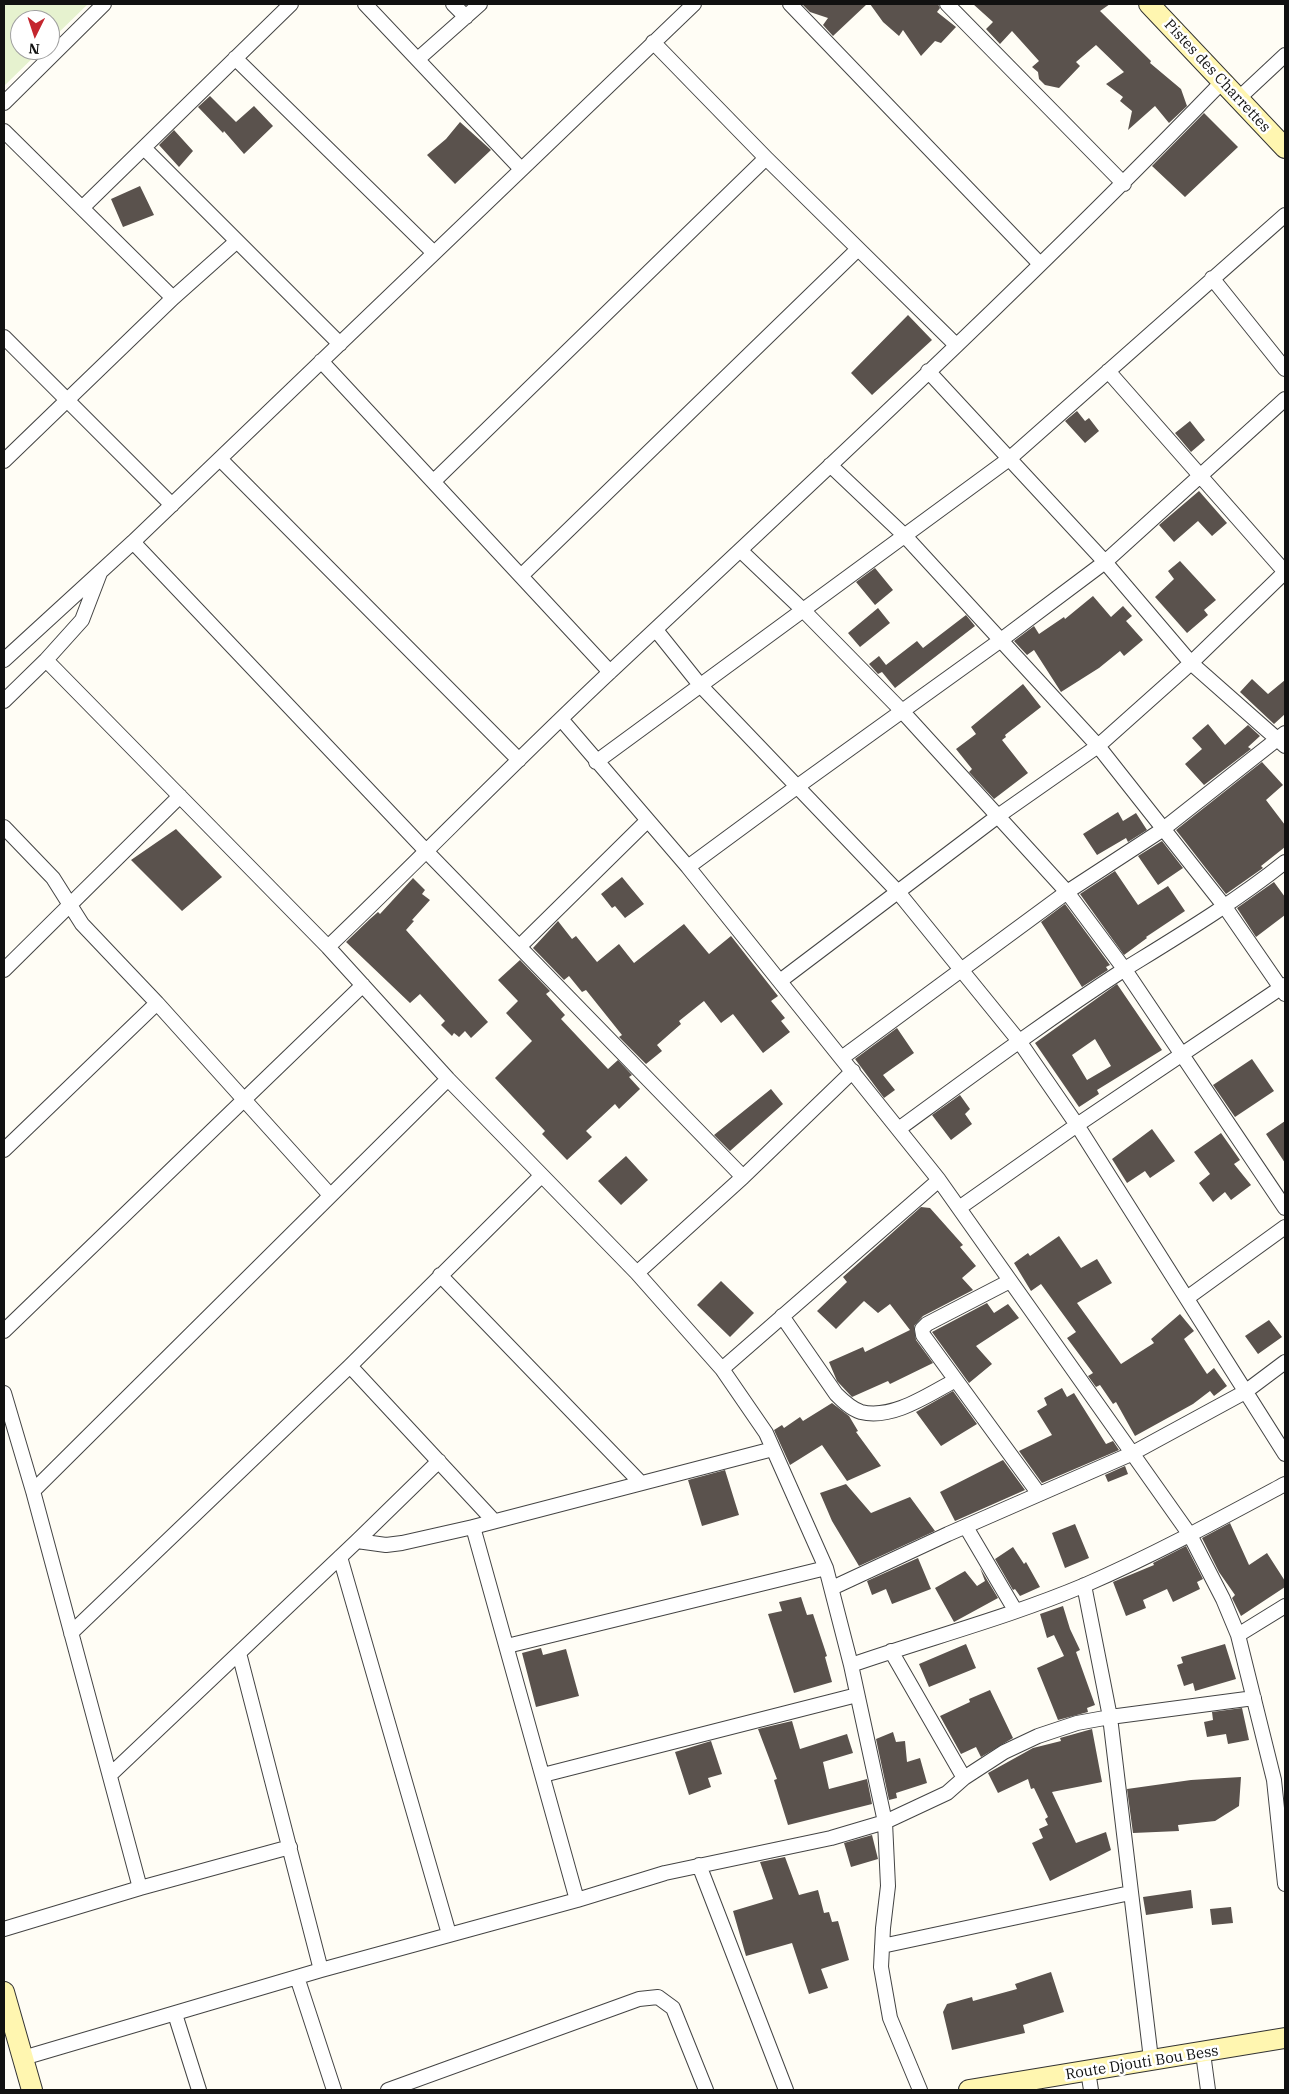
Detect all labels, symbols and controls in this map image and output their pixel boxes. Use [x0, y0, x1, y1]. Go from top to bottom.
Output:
north arrow [10, 10, 60, 60]
street label: Pistes des Charrettes [1160, 16, 1274, 136]
text: N [28, 40, 40, 58]
street label: Route Djouti Bou Bess [1064, 2042, 1220, 2084]

